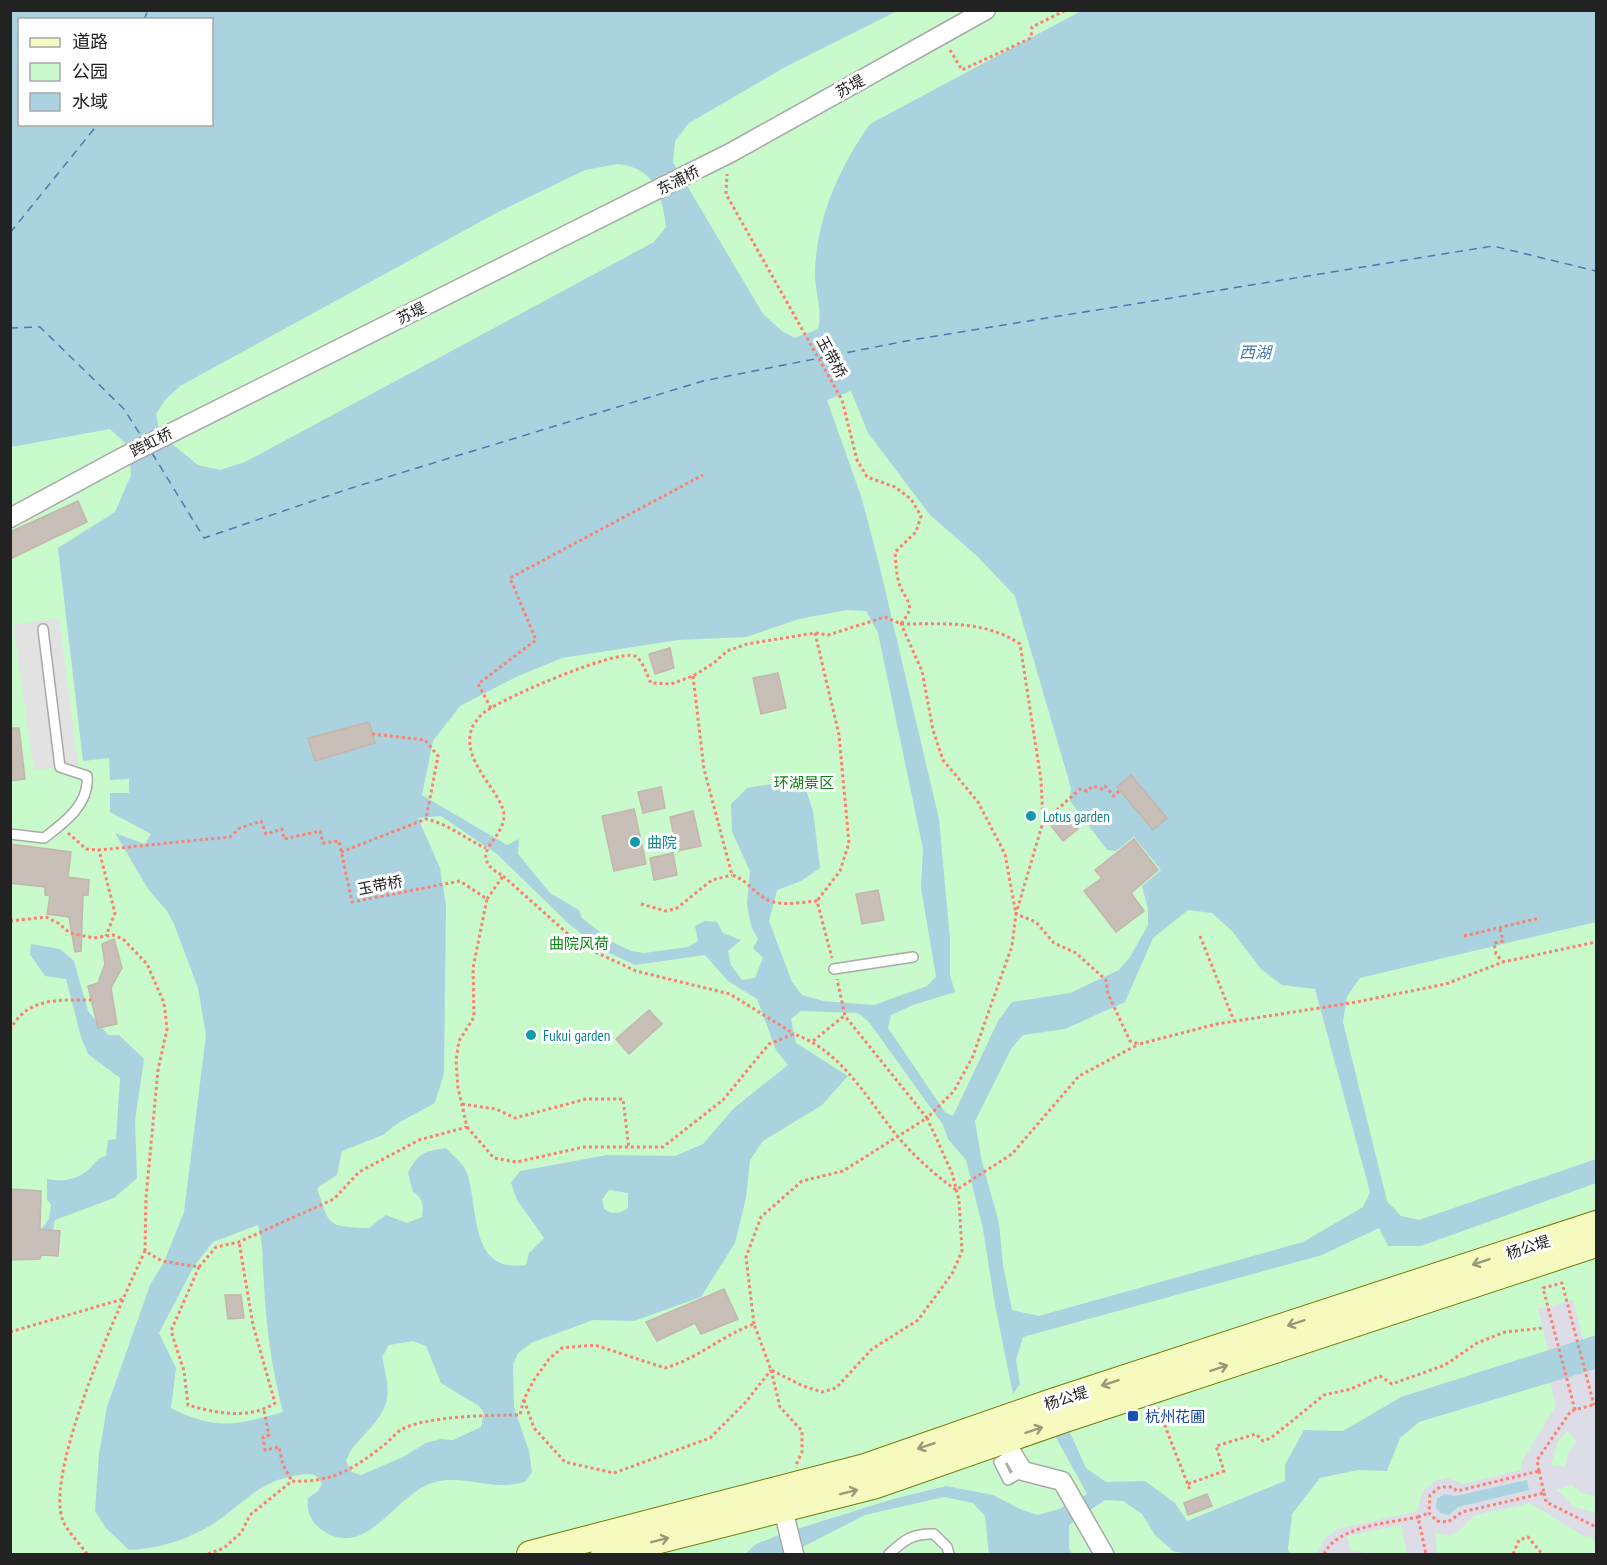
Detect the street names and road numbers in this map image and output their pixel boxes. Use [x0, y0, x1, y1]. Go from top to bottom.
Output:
street label: 苏堤 [832, 70, 868, 102]
street label: 东浦桥 [654, 161, 702, 199]
street label: 苏堤 [393, 298, 429, 328]
street label: 玉带桥 [813, 333, 851, 381]
street label: 跨虹桥 [127, 423, 175, 461]
street label: 玉带桥 [356, 871, 404, 899]
street label: 杨公堤 [1504, 1231, 1552, 1263]
street label: 杨公堤 [1042, 1382, 1090, 1414]

